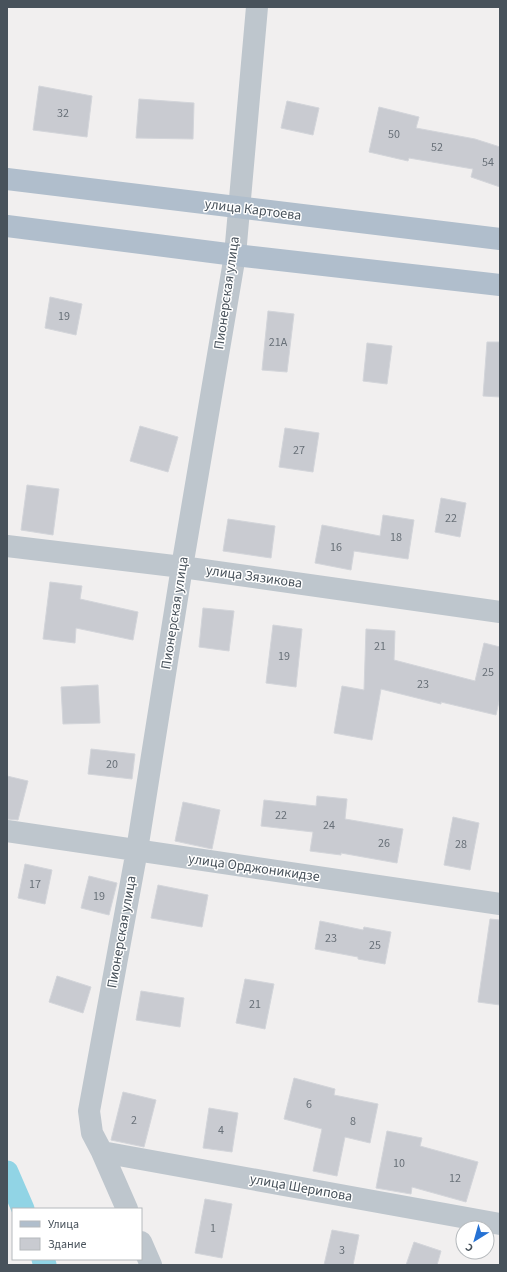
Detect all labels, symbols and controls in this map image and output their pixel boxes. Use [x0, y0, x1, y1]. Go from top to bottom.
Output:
house number: 32 [57, 105, 69, 122]
house number: 50 [388, 126, 400, 143]
house number: 52 [431, 139, 443, 156]
house number: 54 [482, 154, 494, 171]
street label: улица Картоева [204, 194, 302, 226]
street label: Пионерская улица [209, 235, 245, 351]
house number: 19 [58, 308, 70, 325]
house number: 21А [269, 334, 288, 351]
house number: 27 [293, 442, 305, 459]
house number: 22 [445, 510, 457, 527]
house number: 18 [390, 529, 402, 546]
house number: 16 [330, 539, 342, 556]
street label: Пионерская улица [156, 555, 194, 671]
street label: улица Зязикова [205, 560, 303, 594]
house number: 21 [374, 638, 386, 655]
house number: 19 [278, 648, 290, 665]
house number: 25 [482, 664, 494, 681]
house number: 23 [417, 676, 429, 693]
house number: 20 [106, 756, 118, 773]
house number: 22 [275, 807, 287, 824]
house number: 24 [323, 817, 335, 834]
house number: 26 [378, 835, 390, 852]
house number: 28 [455, 836, 467, 853]
street label: улица Орджоникидзе [187, 849, 321, 887]
street label: Пионерская улица [102, 874, 142, 990]
house number: 17 [29, 876, 41, 893]
house number: 19 [93, 888, 105, 905]
house number: 23 [325, 930, 337, 947]
house number: 25 [369, 937, 381, 954]
house number: 21 [249, 996, 261, 1013]
house number: 6 [306, 1096, 312, 1113]
house number: 2 [131, 1112, 137, 1129]
house number: 8 [350, 1113, 356, 1130]
house number: 4 [218, 1122, 224, 1139]
house number: 10 [393, 1155, 405, 1172]
street label: улица Шерипова [248, 1169, 354, 1207]
house number: 12 [449, 1170, 461, 1187]
legend [12, 1208, 142, 1260]
text: Улица [48, 1216, 79, 1233]
house number: 1 [210, 1220, 216, 1237]
north arrow [455, 1220, 495, 1260]
text: Здание [48, 1236, 87, 1253]
text: С [462, 1239, 476, 1256]
house number: 3 [339, 1242, 345, 1259]

